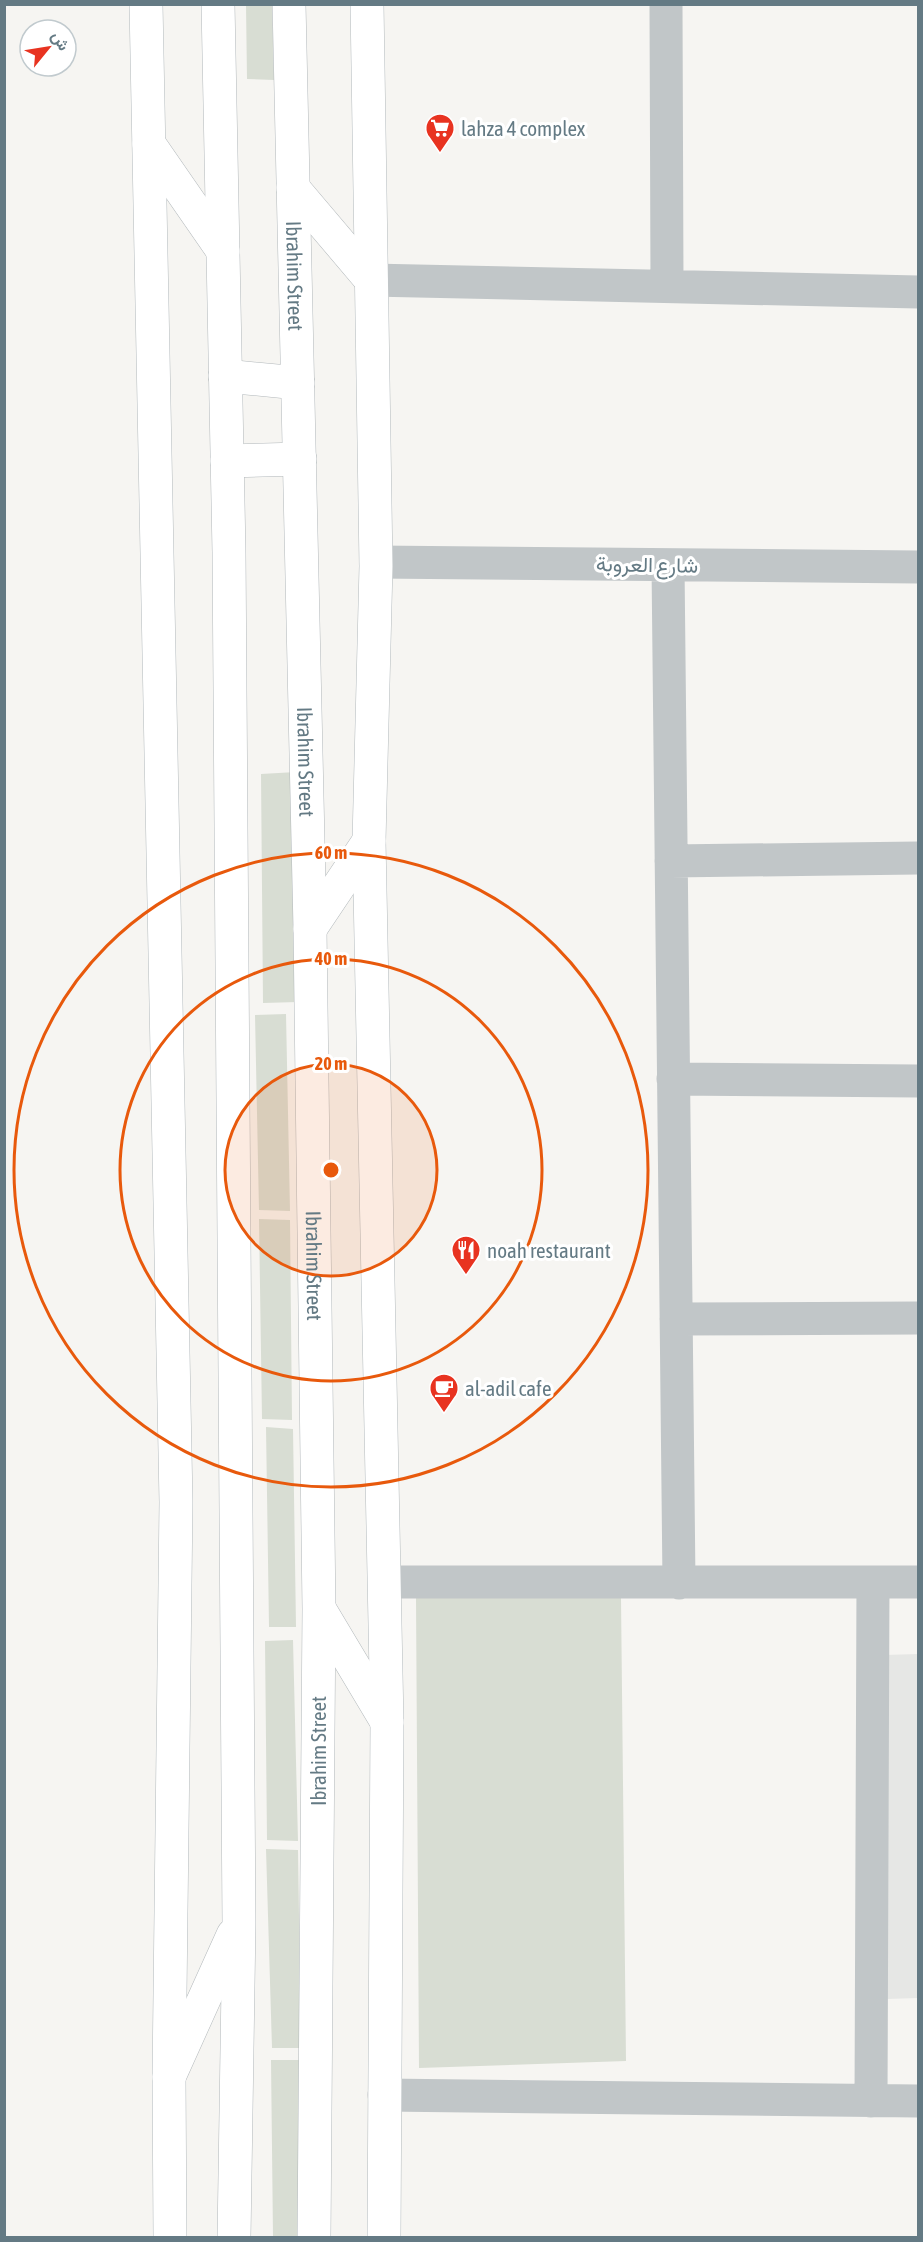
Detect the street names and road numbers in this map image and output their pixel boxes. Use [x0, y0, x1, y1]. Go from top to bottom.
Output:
street label: Ibrahim Street [282, 221, 308, 331]
street label: شارع العروبة [596, 551, 698, 580]
street label: Ibrahim Street [293, 707, 319, 817]
street label: Ibrahim Street [302, 1211, 327, 1321]
street label: Ibrahim Street [306, 1696, 330, 1806]

